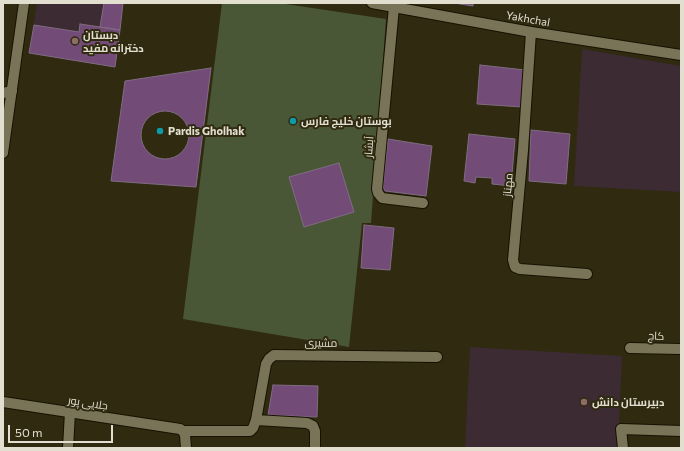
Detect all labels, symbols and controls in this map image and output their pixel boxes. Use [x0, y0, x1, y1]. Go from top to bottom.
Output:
street label: Yakhchal [505, 9, 551, 29]
place label: دبستان دخترانه مفید [83, 28, 144, 54]
marker: دبستان دخترانه مفید [70, 36, 80, 46]
place label: بوستان خلیج فارس [301, 114, 392, 128]
marker: بوستان خلیج فارس [288, 116, 298, 126]
place label: Pardis Gholhak [168, 124, 244, 138]
marker: Pardis Gholhak [155, 126, 165, 136]
street label: آبشار [361, 136, 377, 158]
street label: مهناز [500, 173, 516, 197]
street label: کاج [648, 329, 664, 343]
street label: مشیری [304, 336, 338, 350]
street label: جلایی پور [67, 393, 109, 413]
place label: دبیرستان دانش [592, 395, 664, 409]
marker: دبیرستان دانش [579, 397, 589, 407]
scale bar [10, 417, 115, 443]
text: 50 m [15, 425, 43, 439]

